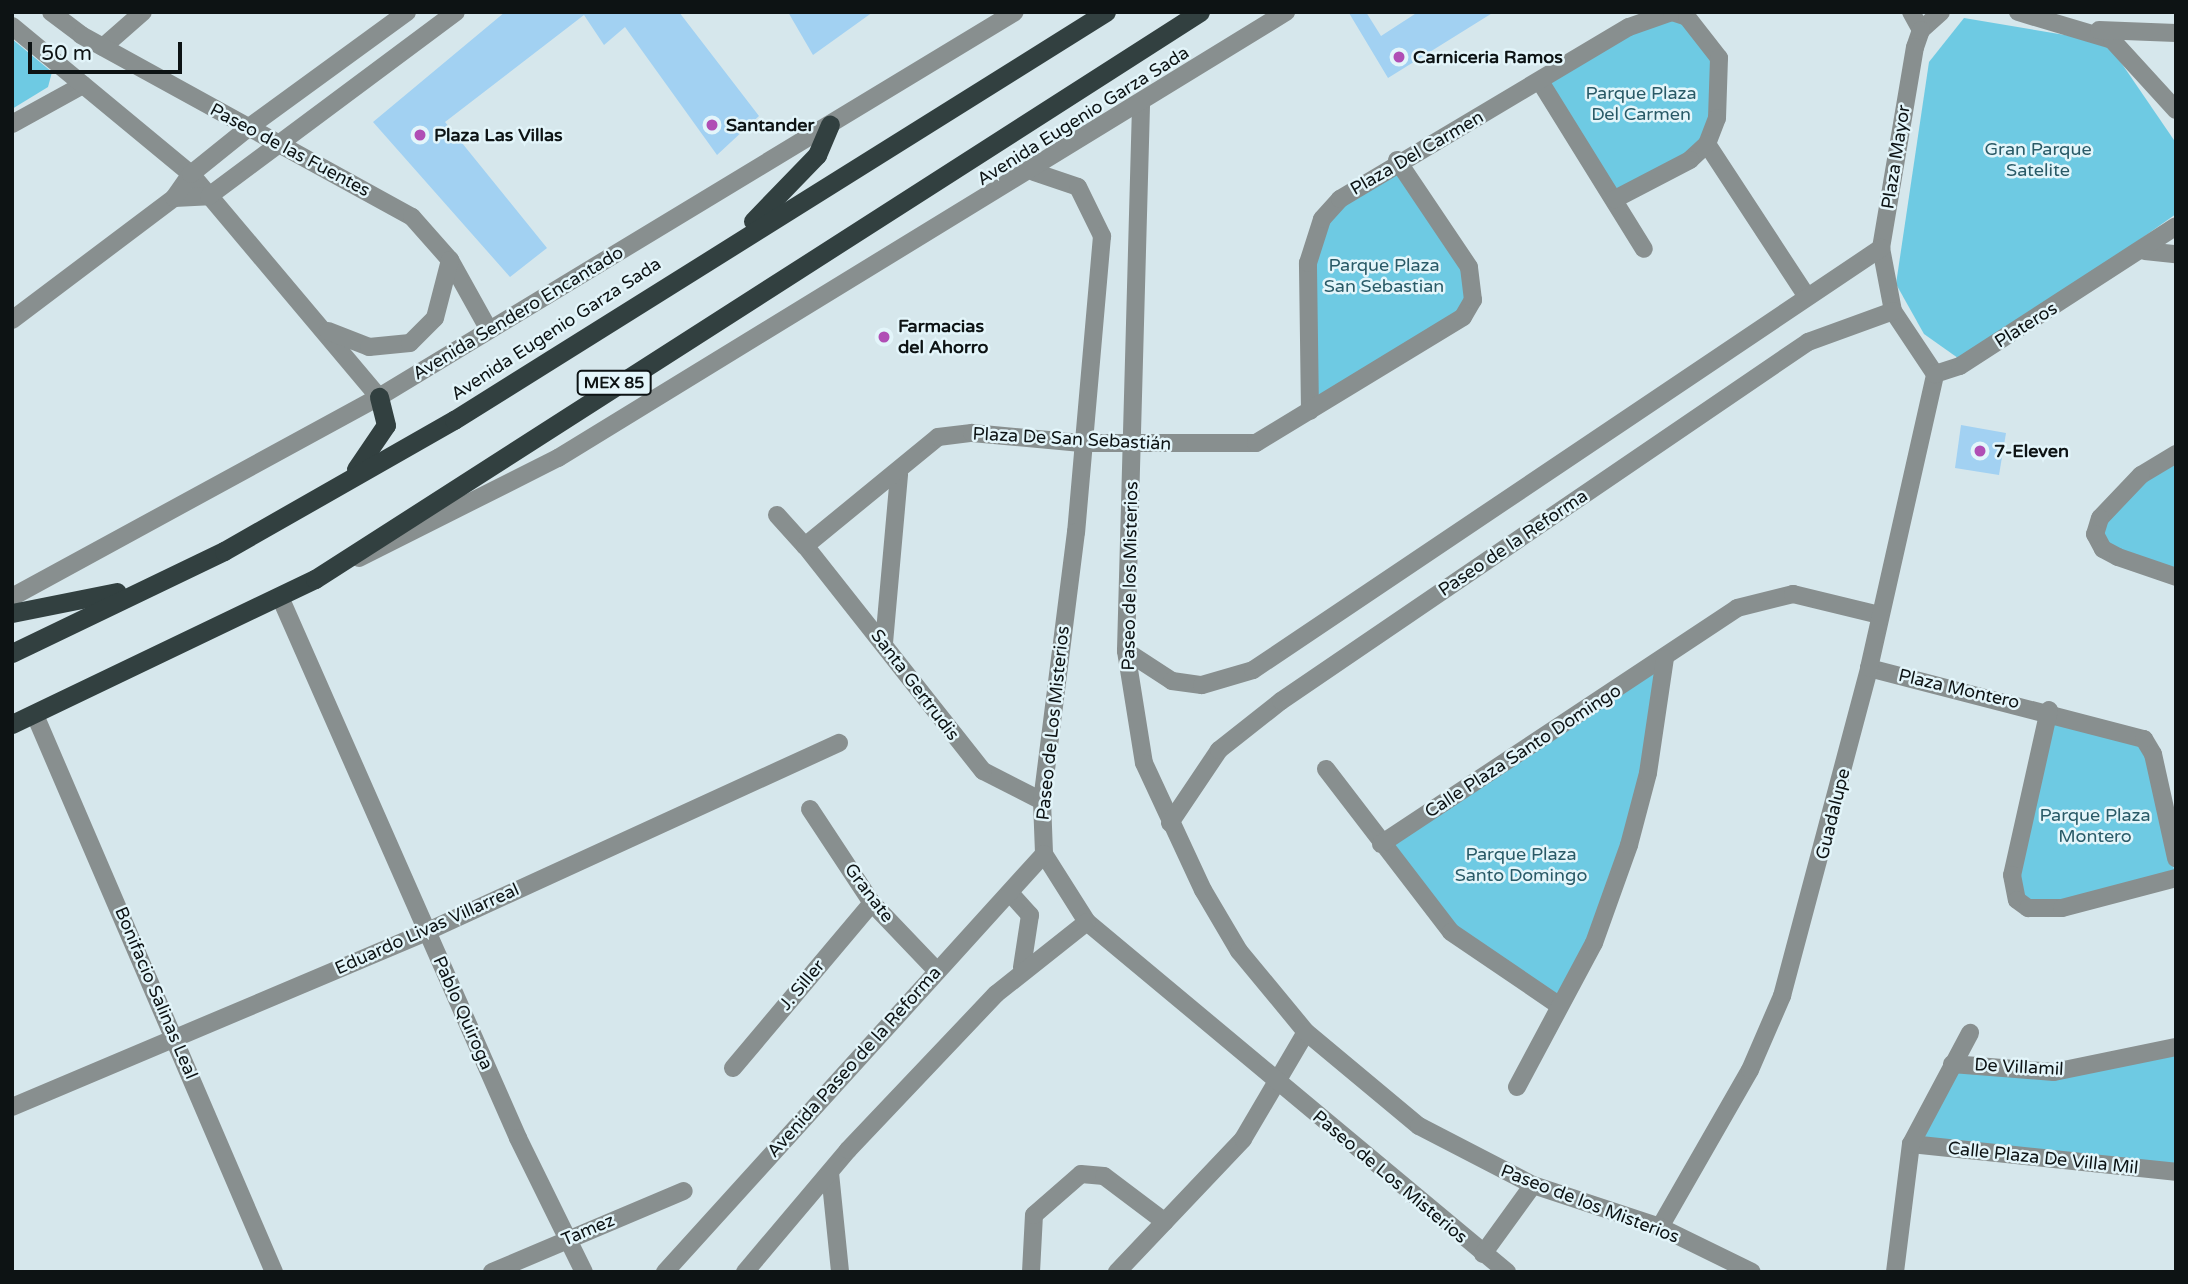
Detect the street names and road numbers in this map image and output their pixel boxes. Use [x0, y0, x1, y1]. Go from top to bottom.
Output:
street label: Avenida Eugenio Garza Sada [973, 42, 1193, 190]
street label: Paseo de las Fuentes [206, 99, 374, 201]
street label: Plaza Mayor [1877, 103, 1915, 211]
street label: Plaza Del Carmen [1347, 106, 1487, 200]
street label: Avenida Sendero Encantado [409, 241, 627, 385]
street label: Avenida Eugenio Garza Sada [447, 253, 665, 405]
street label: Plateros [1991, 297, 2061, 353]
road number: MEX 85 [576, 370, 652, 396]
street label: Plaza De San Sebastián [972, 423, 1172, 455]
street label: Paseo de los Misterios [1118, 481, 1142, 671]
street label: Paseo de la Reforma [1434, 485, 1592, 601]
street label: Santa Gertrudis [866, 625, 964, 745]
street label: Paseo de Los Misterios [1032, 625, 1074, 821]
street label: Plaza Montero [1896, 665, 2022, 713]
street label: Calle Plaza Santo Domingo [1421, 679, 1625, 823]
street label: Guadalupe [1811, 766, 1855, 862]
street label: Granate [840, 859, 898, 927]
street label: Eduardo Livas Villarreal [332, 879, 522, 979]
street label: Bonifacio Salinas Leal [110, 904, 202, 1082]
street label: Pablo Quiroga [428, 953, 498, 1073]
street label: J. Siller [775, 955, 829, 1015]
street label: Avenida Paseo de la Reforma [762, 962, 946, 1162]
street label: De Villamil [1974, 1054, 2064, 1080]
street label: Paseo de Los Misterios [1308, 1106, 1472, 1248]
street label: Calle Plaza De Villa Mil [1947, 1137, 2139, 1179]
street label: Paseo de los Misterios [1498, 1160, 1682, 1248]
street label: Tamez [558, 1209, 618, 1251]

